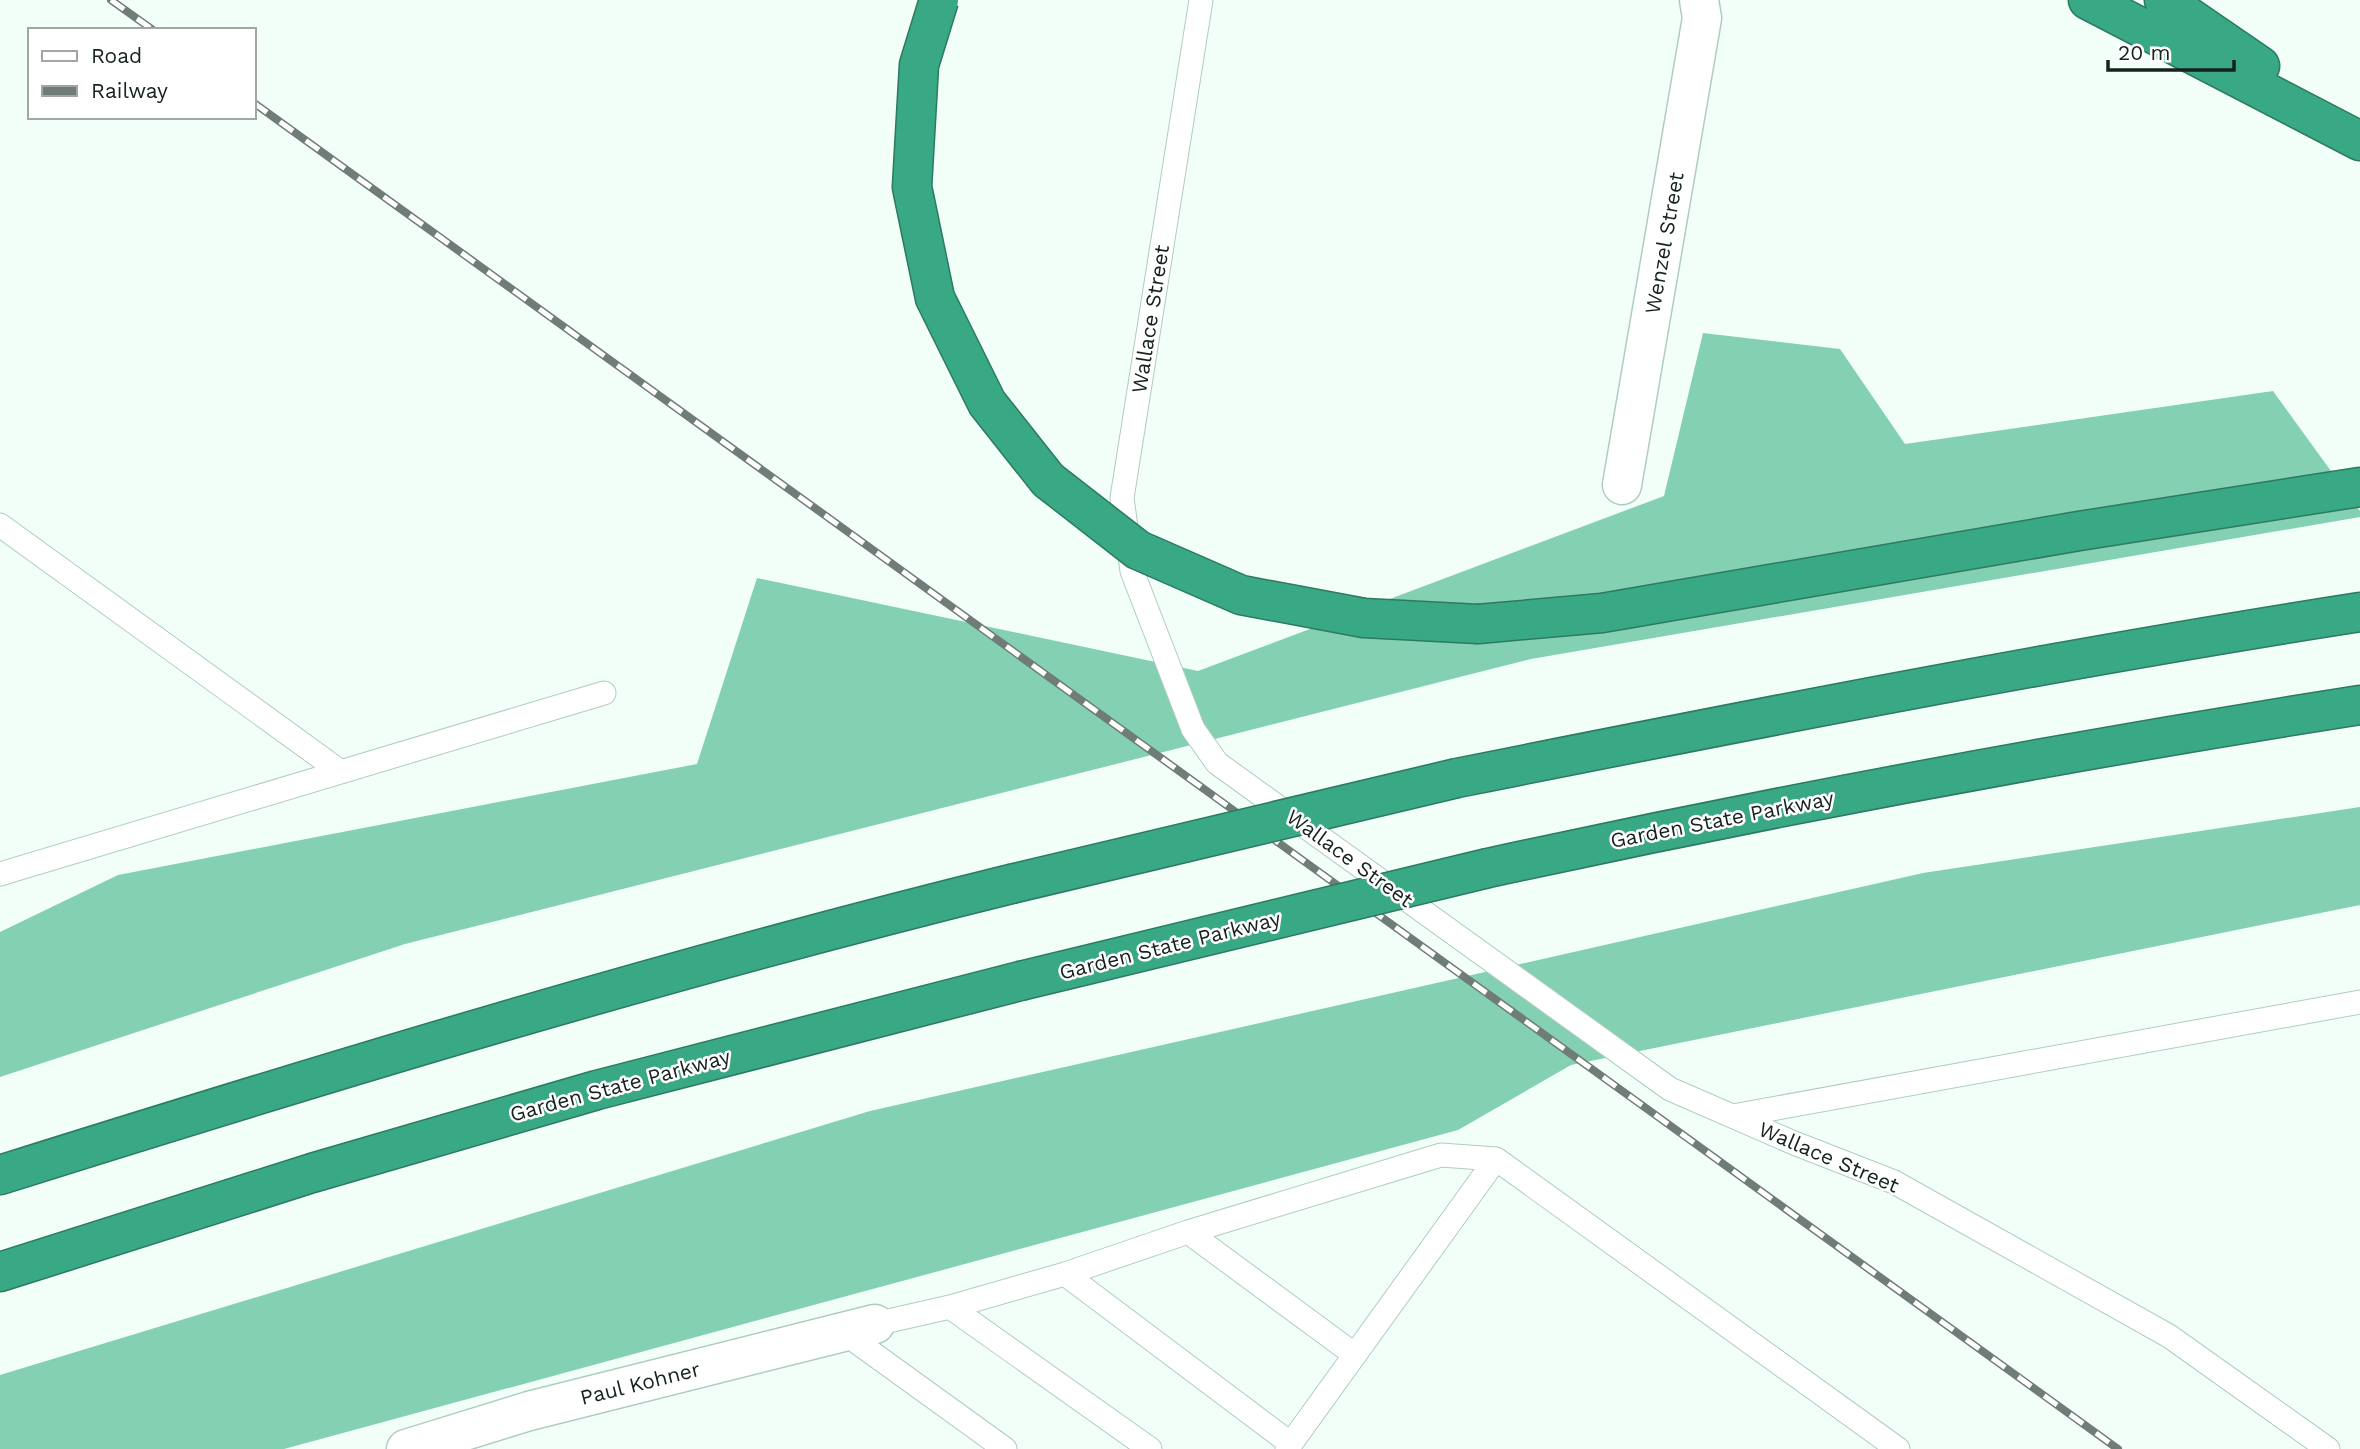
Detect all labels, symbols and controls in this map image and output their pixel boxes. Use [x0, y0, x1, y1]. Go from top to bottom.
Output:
legend [28, 28, 256, 119]
scale bar [2108, 28, 2234, 72]
text: 20 m [2118, 40, 2170, 65]
text: Road [91, 43, 142, 68]
text: Railway [91, 78, 168, 103]
street label: Wenzel Street [1639, 170, 1689, 316]
street label: Wallace Street [1126, 243, 1174, 395]
street label: Garden State Parkway [1608, 785, 1836, 853]
street label: Wallace Street [1282, 804, 1418, 912]
street label: Garden State Parkway [1057, 905, 1283, 985]
street label: Garden State Parkway [507, 1043, 733, 1126]
street label: Wallace Street [1755, 1116, 1903, 1198]
street label: Paul Kohner [577, 1356, 703, 1410]

